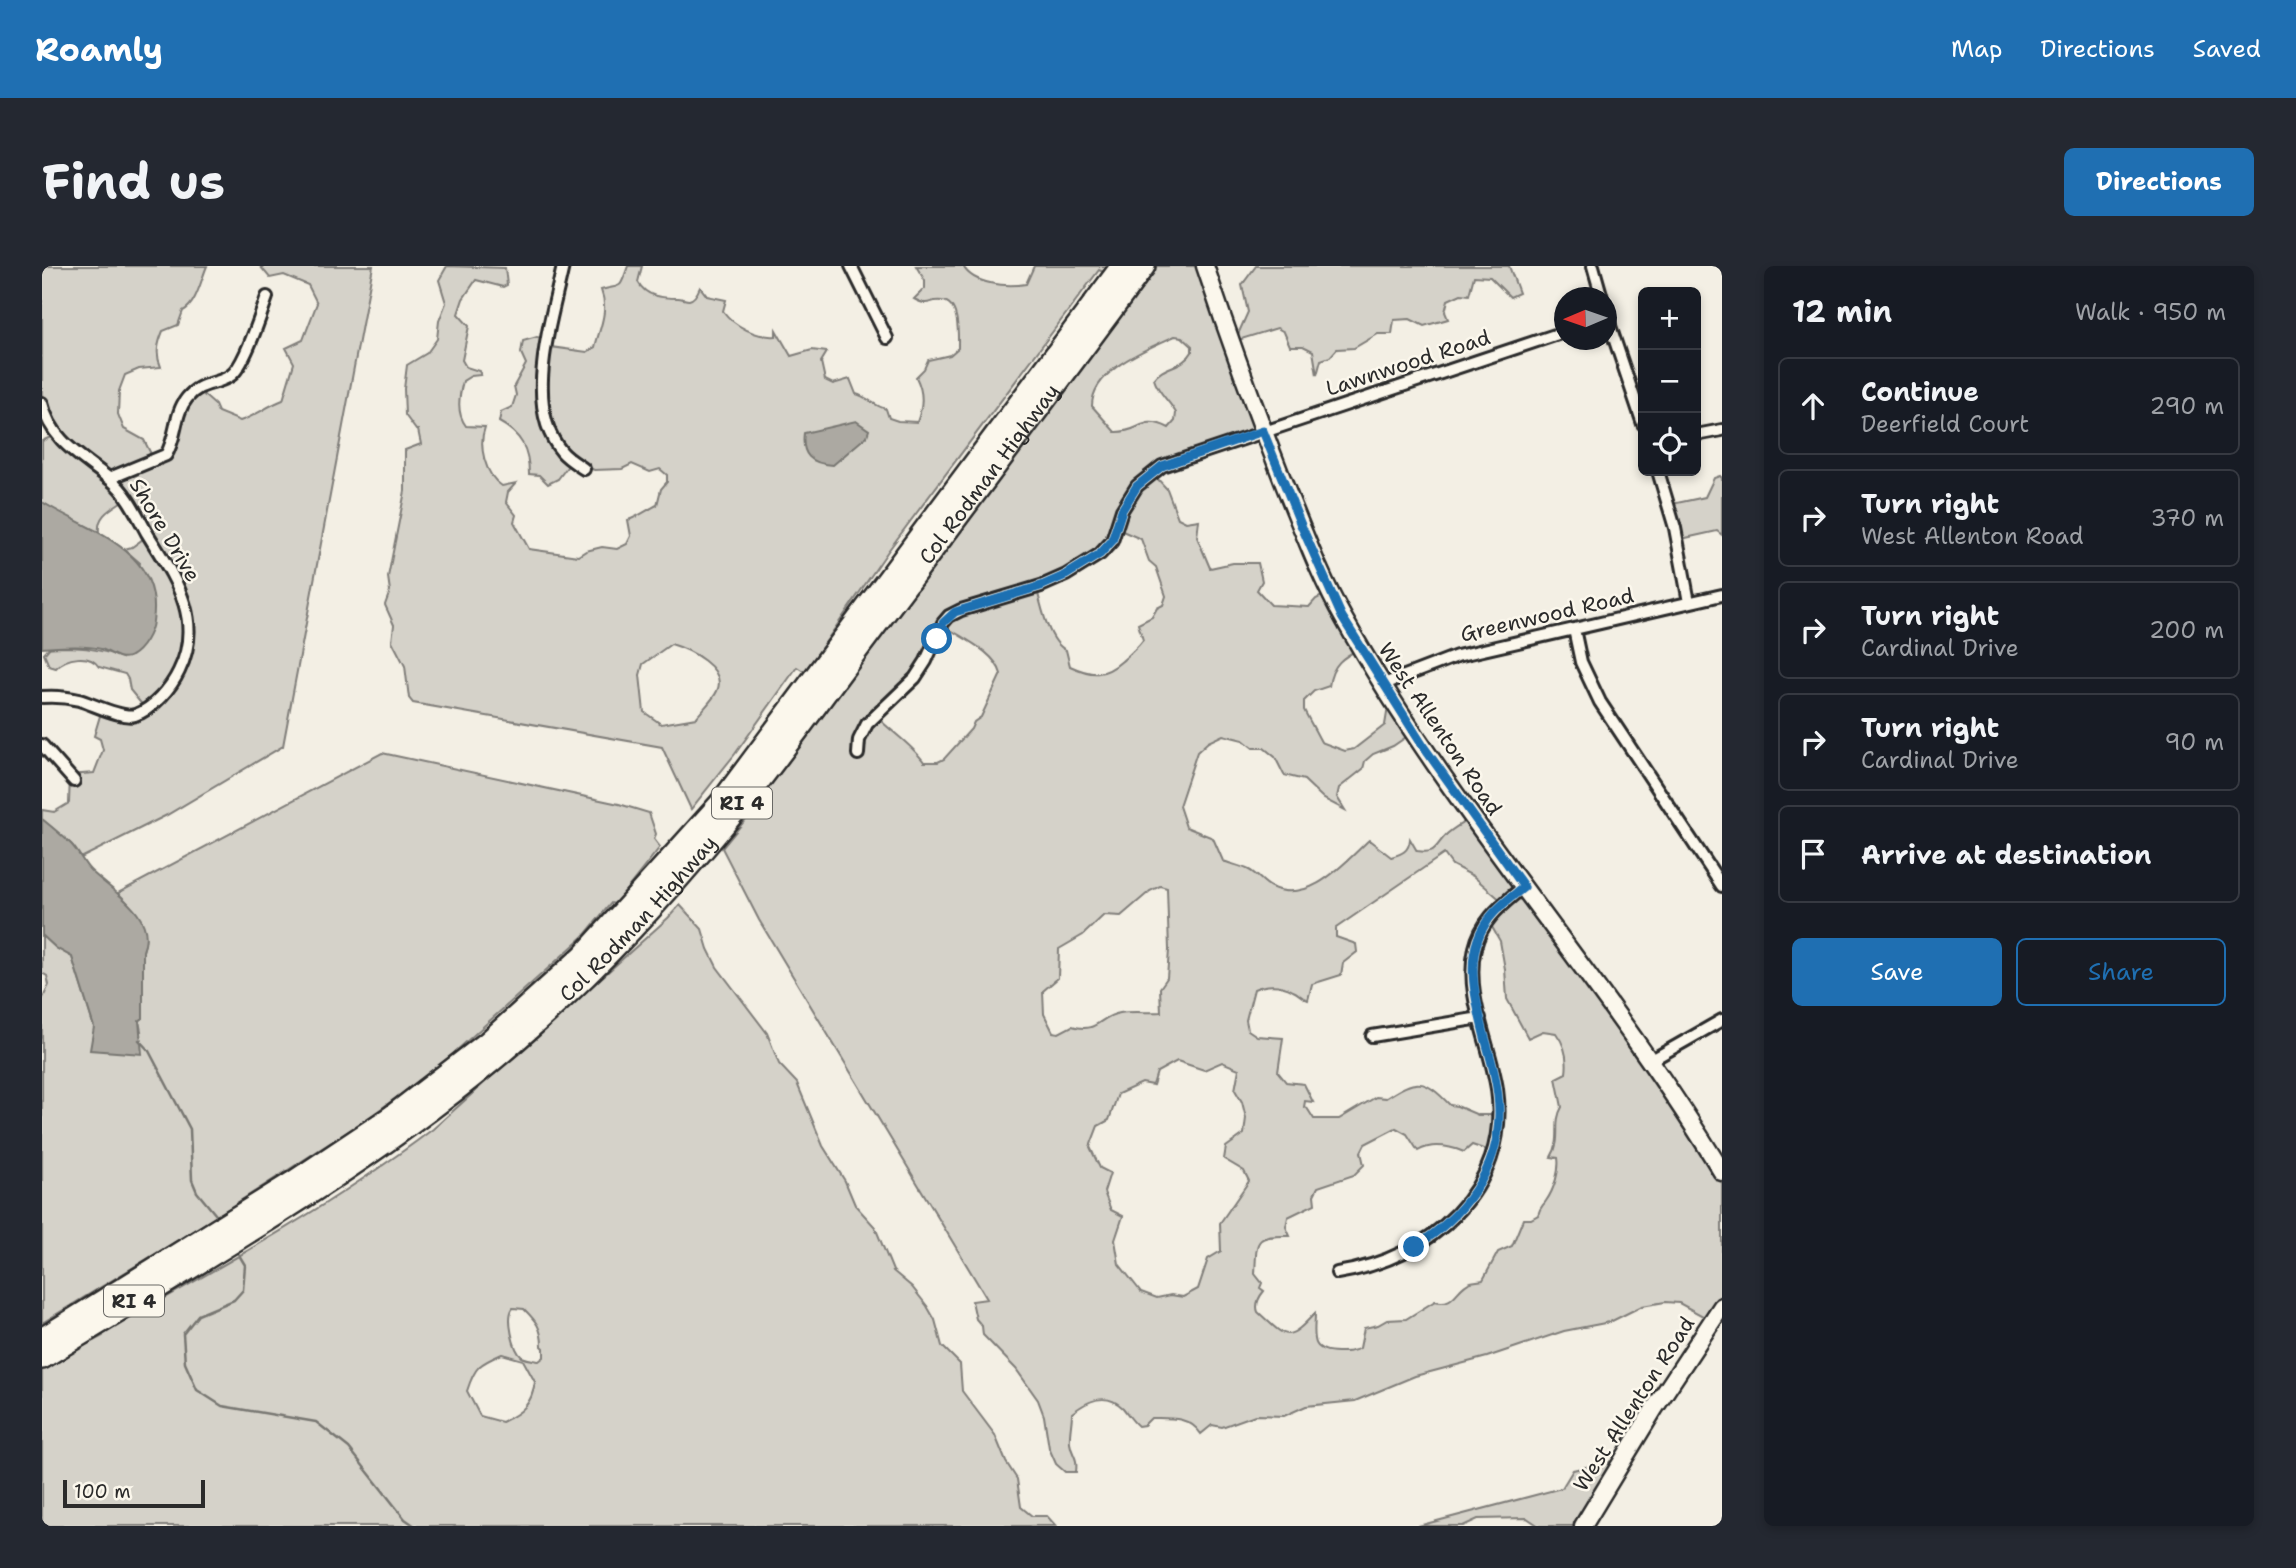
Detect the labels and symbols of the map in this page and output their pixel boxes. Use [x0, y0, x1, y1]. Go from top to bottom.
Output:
north arrow [1554, 287, 1617, 350]
street label: Lawnwood Road [1322, 323, 1494, 403]
street label: Col Rodman Highway [913, 378, 1066, 570]
street label: Shore Drive [123, 473, 207, 587]
street label: Greenwood Road [1457, 581, 1637, 649]
route start [921, 623, 952, 654]
street label: West Allenton Road [1372, 637, 1508, 821]
road number: RI 4 [712, 788, 772, 818]
street label: Col Rodman Highway [553, 829, 723, 1008]
route end [1398, 1231, 1429, 1262]
road number: RI 4 [104, 1286, 164, 1316]
street label: West Allenton Road [1567, 1311, 1701, 1497]
scale bar [63, 1477, 205, 1509]

